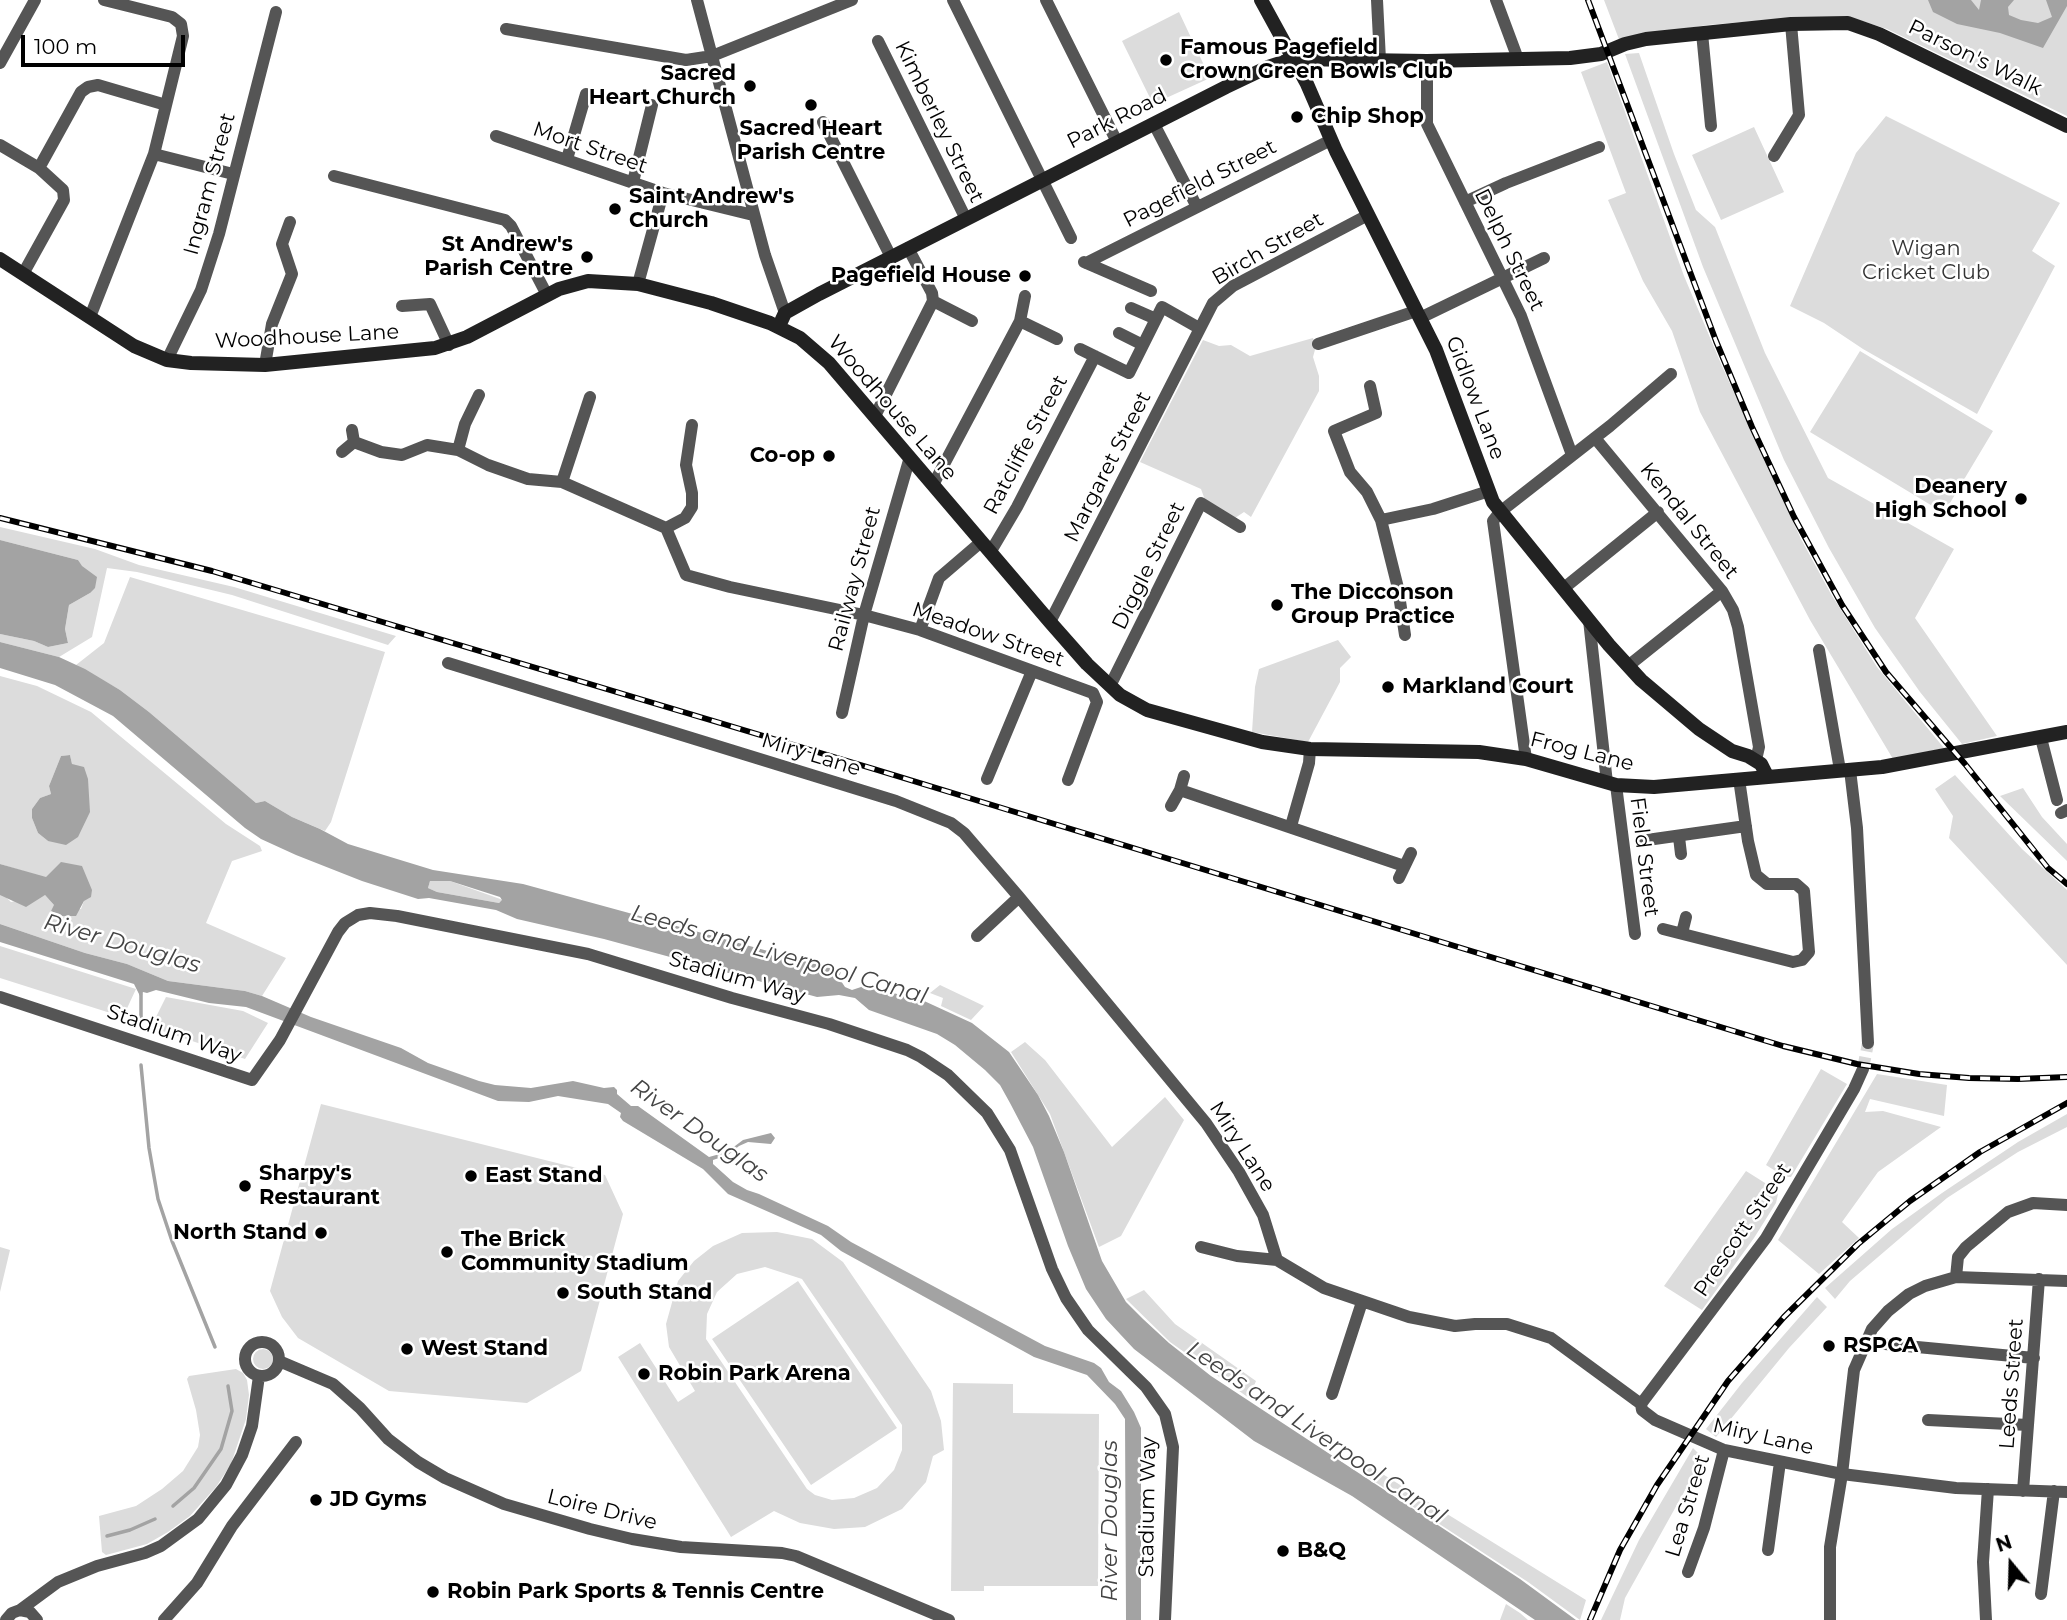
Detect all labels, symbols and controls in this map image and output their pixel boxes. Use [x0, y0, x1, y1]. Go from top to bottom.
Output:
street label: Parson's Walk [1904, 15, 2046, 101]
scale bar [24, 21, 189, 65]
text: 100 m [34, 34, 97, 59]
place label: Famous Pagefield Crown Green Bowls Club [1180, 35, 1453, 85]
street label: Kimberley Street [889, 37, 989, 207]
marker: Famous Pagefield Crown Green Bowls Club [1158, 52, 1174, 68]
place label: Sacred Heart Church [589, 61, 736, 111]
marker: Sacred Heart Church [742, 78, 758, 94]
street label: Park Road [1063, 83, 1171, 155]
marker: Sacred Heart Parish Centre [803, 97, 819, 113]
place label: Chip Shop [1311, 104, 1424, 130]
marker: Chip Shop [1289, 109, 1305, 125]
street label: Ingram Street [179, 110, 241, 258]
place label: Sacred Heart Parish Centre [737, 116, 885, 166]
street label: Mort Street [529, 117, 651, 179]
street label: Pagefield Street [1119, 135, 1281, 233]
place label: Saint Andrew's Church [629, 184, 794, 234]
street label: Delph Street [1469, 185, 1549, 315]
marker: Saint Andrew's Church [607, 201, 623, 217]
street label: Birch Street [1208, 207, 1328, 291]
place label: St Andrew's Parish Centre [424, 232, 573, 282]
park label: Wigan Cricket Club [1862, 236, 1990, 286]
marker: St Andrew's Parish Centre [579, 249, 595, 265]
place label: Pagefield House [831, 263, 1011, 289]
marker: Pagefield House [1017, 268, 1033, 284]
street label: Woodhouse Lane [214, 320, 400, 354]
street label: Woodhouse Lane [822, 330, 962, 486]
street label: Gidlow Lane [1440, 333, 1510, 463]
street label: Ratcliffe Street [979, 371, 1073, 519]
street label: Margaret Street [1059, 387, 1157, 547]
place label: Co-op [750, 443, 815, 469]
marker: Co-op [821, 448, 837, 464]
street label: Kendal Street [1634, 458, 1744, 584]
place label: Deanery High School [1874, 474, 2007, 524]
marker: Deanery High School [2013, 491, 2029, 507]
street label: Diggle Street [1107, 498, 1191, 634]
street label: Railway Street [824, 504, 886, 654]
place label: The Dicconson Group Practice [1291, 580, 1455, 630]
street label: Meadow Street [909, 597, 1067, 673]
marker: The Dicconson Group Practice [1269, 597, 1285, 613]
place label: Markland Court [1402, 674, 1574, 700]
marker: Markland Court [1380, 679, 1396, 695]
street label: Frog Lane [1528, 727, 1636, 777]
street label: Miry Lane [758, 728, 864, 782]
street label: Field Street [1624, 796, 1664, 918]
water label: Leeds and Liverpool Canal [628, 899, 930, 1011]
water label: River Douglas [40, 908, 204, 980]
street label: Stadium Way [666, 946, 808, 1010]
street label: Stadium Way [103, 999, 245, 1069]
water label: River Douglas [625, 1073, 773, 1189]
street label: Miry Lane [1204, 1097, 1280, 1197]
street label: Prescott Street [1689, 1158, 1797, 1302]
place label: Sharpy's Restaurant [259, 1161, 380, 1211]
place label: East Stand [485, 1163, 602, 1189]
marker: East Stand [463, 1168, 479, 1184]
marker: Sharpy's Restaurant [237, 1178, 253, 1194]
place label: North Stand [173, 1220, 307, 1246]
marker: North Stand [313, 1225, 329, 1241]
place label: The Brick Community Stadium [461, 1227, 689, 1277]
marker: The Brick Community Stadium [439, 1244, 455, 1260]
place label: South Stand [577, 1280, 712, 1306]
marker: South Stand [555, 1285, 571, 1301]
street label: Leeds Street [1995, 1318, 2029, 1450]
place label: RSPCA [1843, 1333, 1918, 1359]
place label: West Stand [421, 1336, 548, 1362]
water label: Leeds and Liverpool Canal [1181, 1336, 1451, 1530]
marker: RSPCA [1821, 1338, 1837, 1354]
marker: West Stand [399, 1341, 415, 1357]
place label: Robin Park Arena [658, 1361, 851, 1387]
marker: Robin Park Arena [636, 1366, 652, 1382]
street label: Miry Lane [1710, 1413, 1816, 1461]
street label: Stadium Way [1134, 1436, 1162, 1578]
water label: River Douglas [1096, 1440, 1124, 1602]
street label: Lea Street [1660, 1452, 1716, 1560]
street label: Loire Drive [544, 1484, 660, 1536]
place label: JD Gyms [330, 1487, 427, 1513]
marker: JD Gyms [308, 1492, 324, 1508]
north arrow [1976, 1529, 2046, 1599]
text: N [1993, 1530, 2015, 1557]
place label: B&Q [1297, 1538, 1346, 1564]
marker: B&Q [1275, 1543, 1291, 1559]
place label: Robin Park Sports & Tennis Centre [447, 1579, 824, 1605]
marker: Robin Park Sports & Tennis Centre [425, 1584, 441, 1600]

